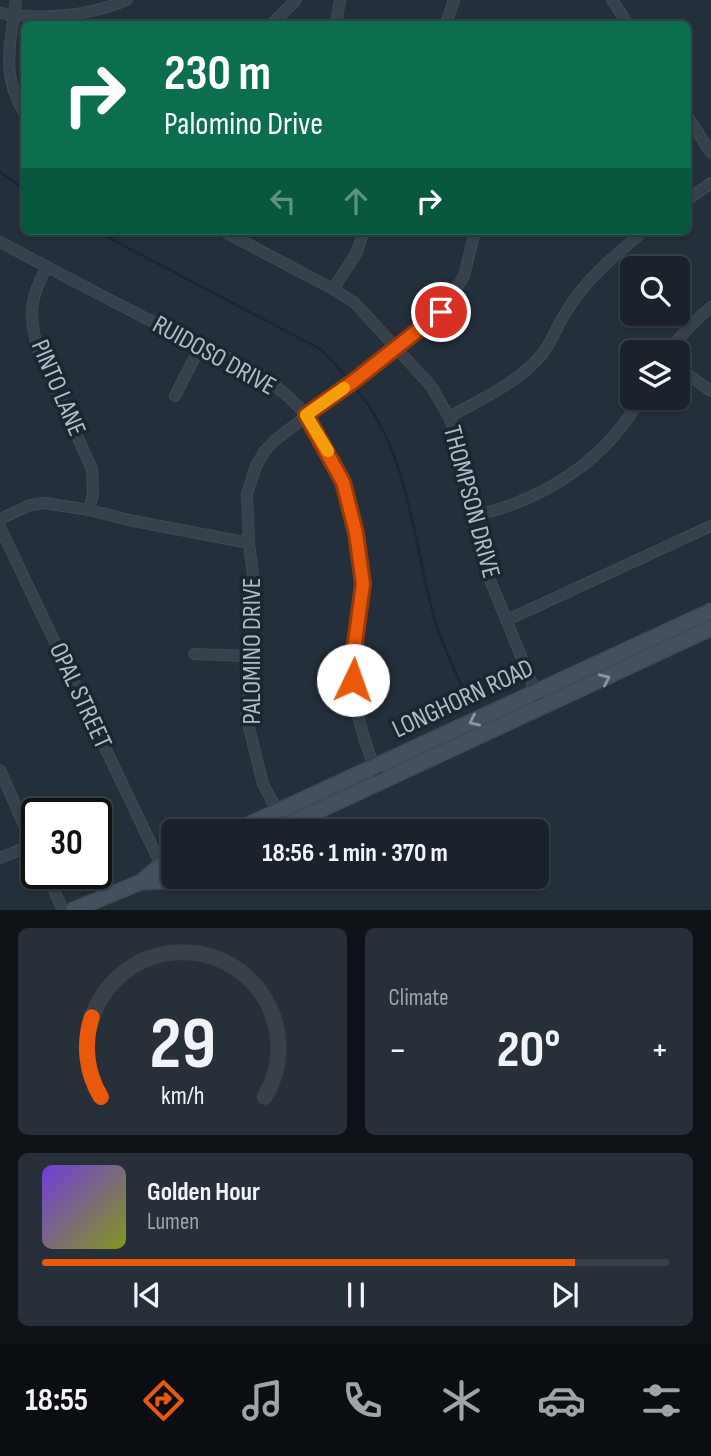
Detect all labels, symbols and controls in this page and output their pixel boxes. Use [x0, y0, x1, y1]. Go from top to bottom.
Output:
text: 230 m [164, 45, 271, 104]
icon: right [49, 49, 140, 140]
text: Palomino Drive [164, 105, 323, 144]
icon: left [264, 182, 302, 220]
icon: ahead [337, 182, 375, 220]
icon: right [410, 182, 448, 220]
map controls [620, 256, 690, 410]
button: search [620, 256, 690, 326]
pin [411, 282, 471, 342]
icon: arrive [422, 293, 460, 331]
street label: RUIDOSO DRIVE [147, 309, 281, 403]
street label: PINTO LANE [24, 335, 92, 441]
button: layers [620, 340, 690, 410]
street label: THOMPSON DRIVE [436, 422, 506, 582]
street label: PALOMINO DRIVE [237, 578, 268, 724]
street label: OPAL STREET [42, 638, 118, 754]
position arrow [316, 643, 390, 717]
street label: LONGHORN ROAD [387, 653, 539, 745]
one-way arrow [598, 673, 610, 687]
one-way arrow [469, 713, 481, 727]
speed limit sign: 30 [21, 798, 112, 889]
text: 18:56 · 1 min · 370 m [262, 838, 448, 869]
text: Climate [389, 984, 448, 1012]
text: 29 [149, 1002, 215, 1090]
text: 20° [497, 1019, 561, 1082]
text: − [389, 1028, 407, 1073]
text: + [650, 1028, 669, 1073]
text: km/h [161, 1081, 204, 1112]
text: Golden Hour [147, 1177, 260, 1208]
text: Lumen [147, 1208, 199, 1236]
icon: previous [128, 1276, 166, 1314]
icon: pause [337, 1276, 375, 1314]
icon: next [546, 1276, 584, 1314]
icon: directions [139, 1376, 188, 1425]
icon: music [238, 1376, 287, 1425]
icon: phone [338, 1376, 387, 1425]
icon: climate [437, 1376, 486, 1425]
icon: car [537, 1376, 586, 1425]
icon: filters [637, 1376, 686, 1425]
text: 18:55 [25, 1381, 88, 1420]

